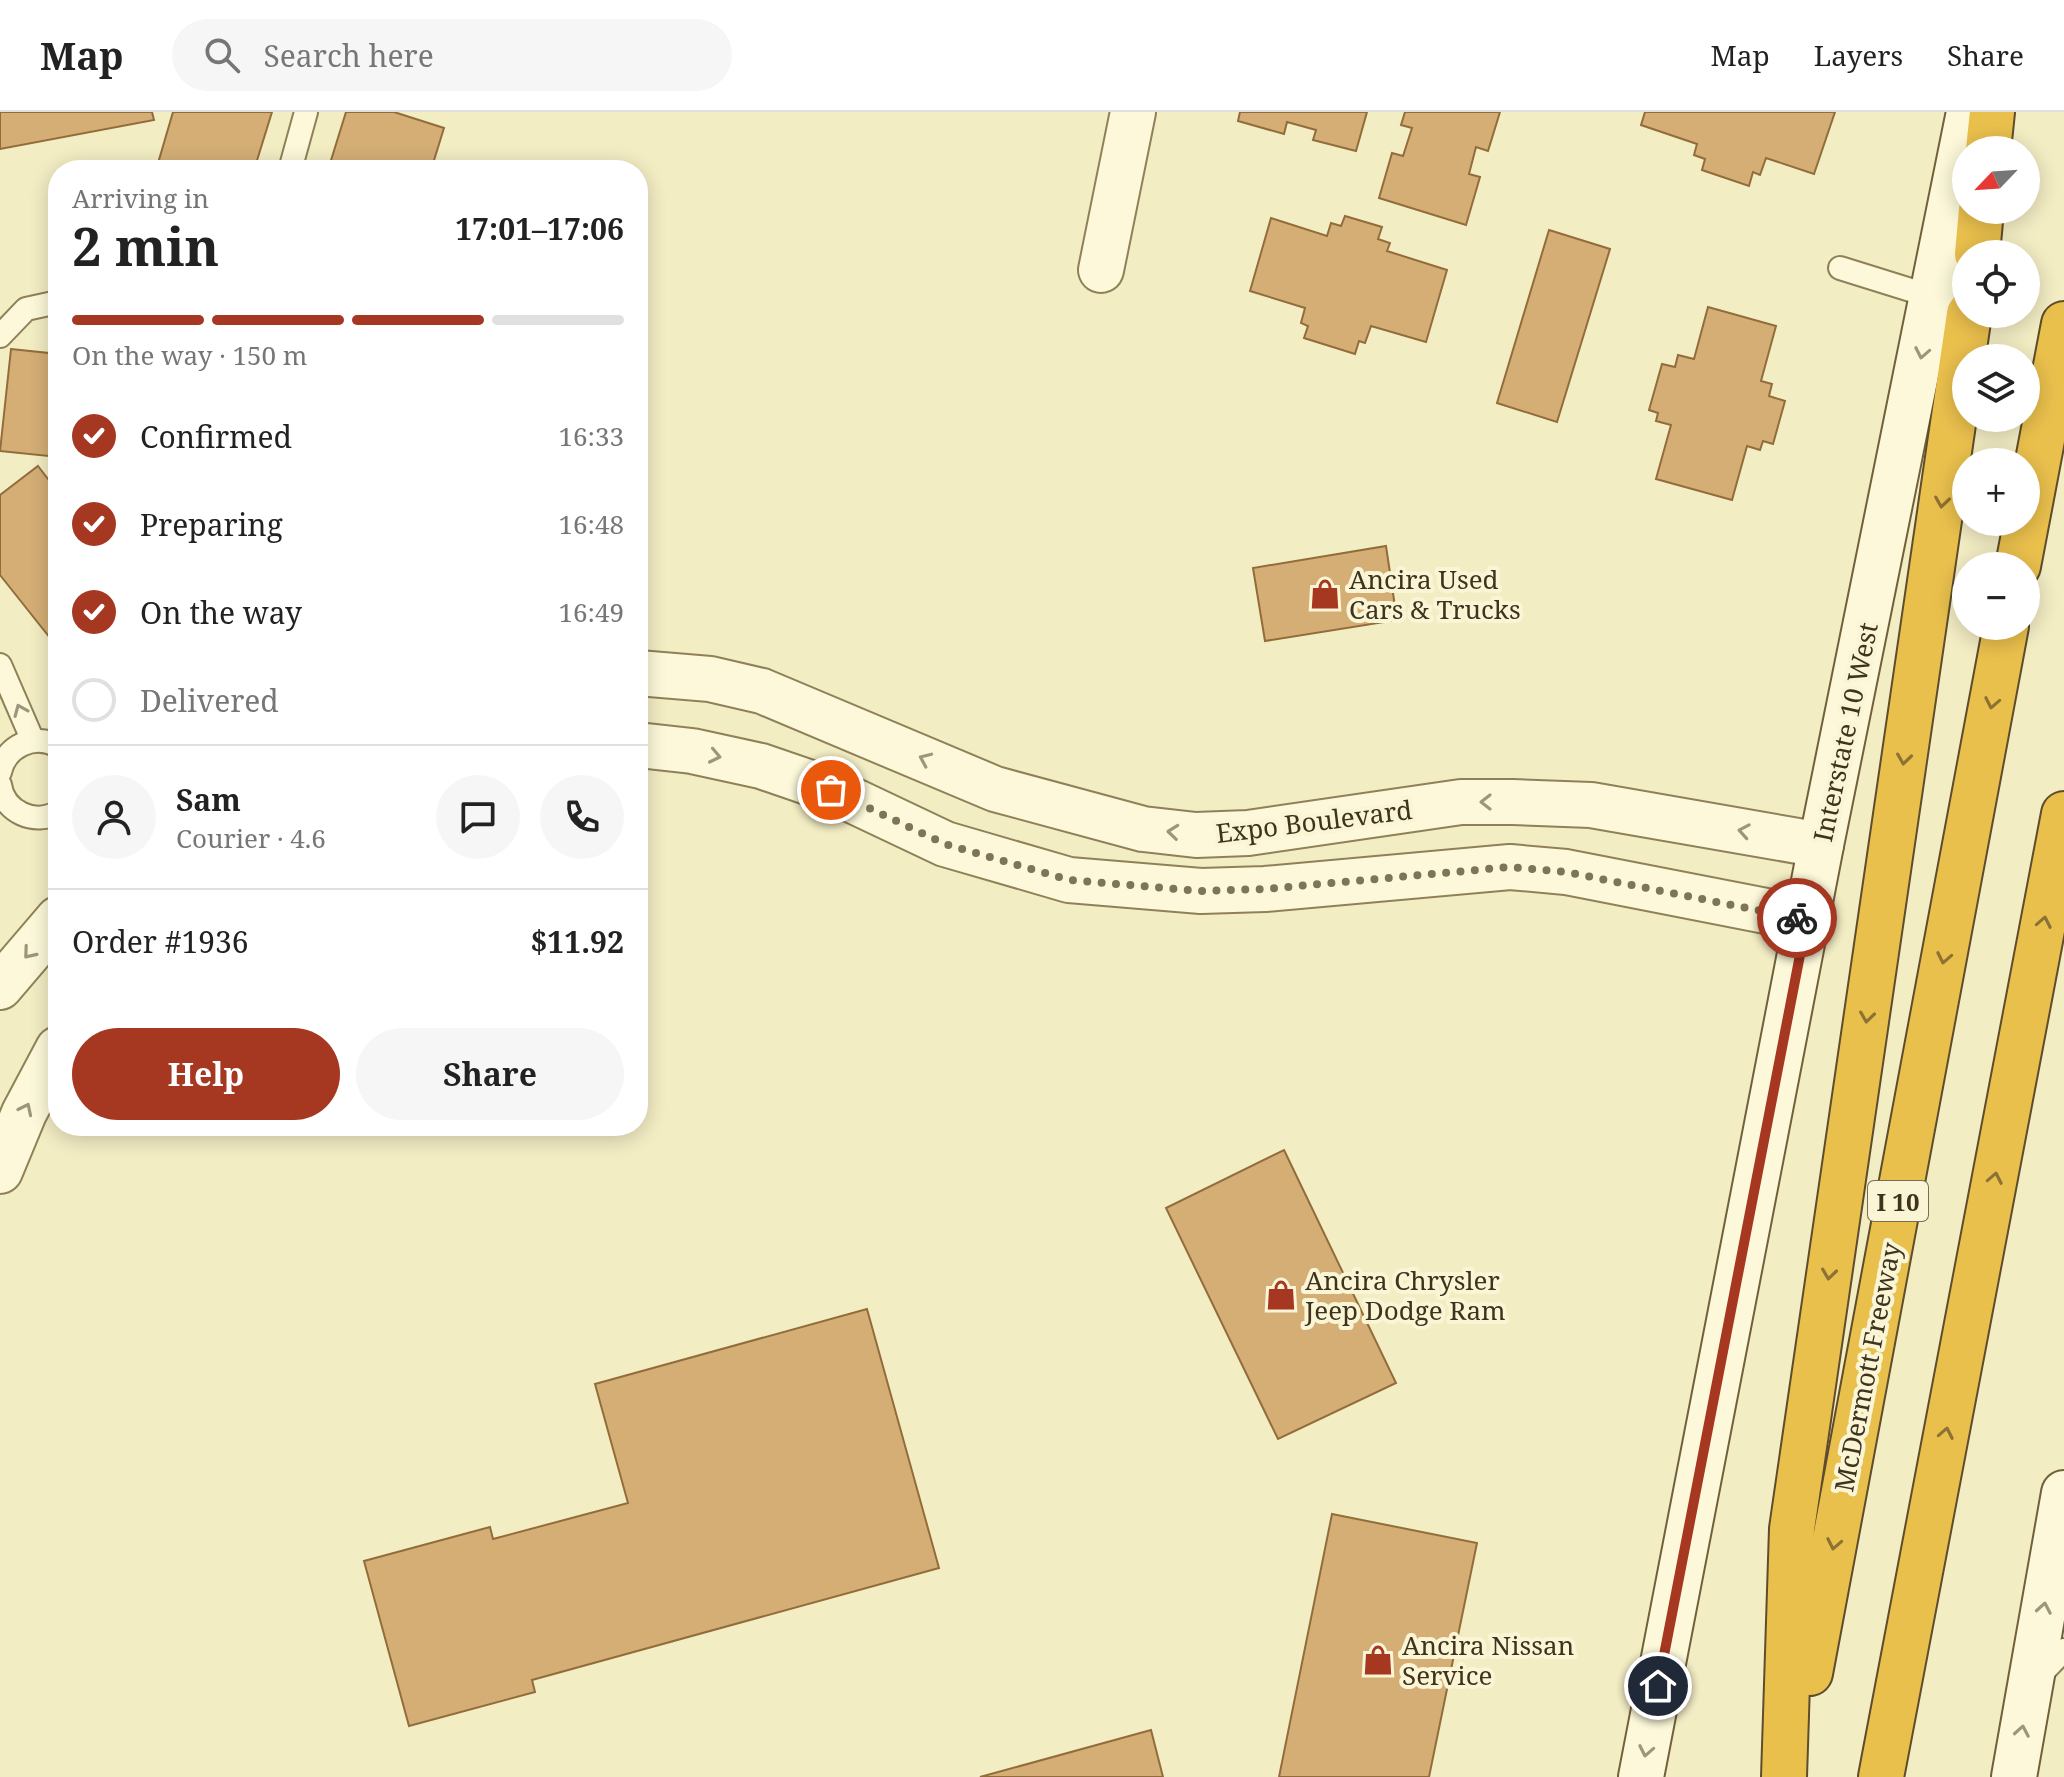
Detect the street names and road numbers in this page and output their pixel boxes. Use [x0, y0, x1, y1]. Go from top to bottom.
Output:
street label: Interstate 10 West [1804, 619, 1886, 845]
street label: Expo Boulevard [1214, 791, 1414, 851]
road number: I 10 [1868, 1181, 1928, 1221]
street label: McDermott Freeway [1825, 1239, 1909, 1495]

